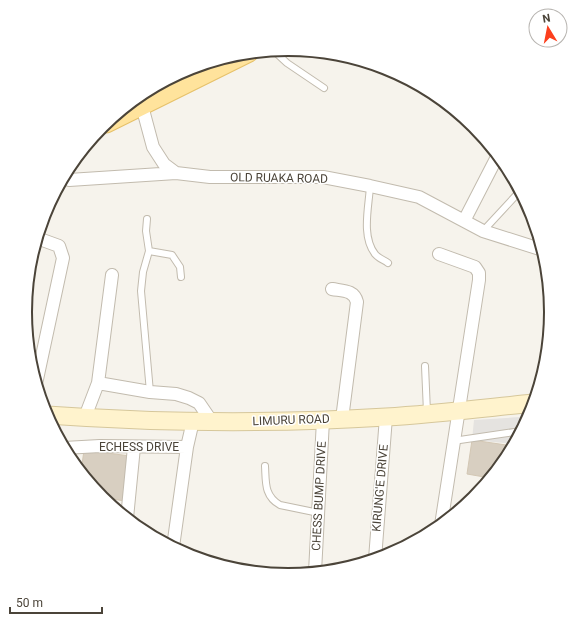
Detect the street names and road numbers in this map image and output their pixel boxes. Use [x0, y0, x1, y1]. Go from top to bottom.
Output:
street label: OLD RUAKA ROAD [230, 170, 328, 186]
street label: LIMURU ROAD [252, 412, 330, 428]
street label: ECHESS DRIVE [99, 440, 179, 454]
street label: CHESS BUMP DRIVE [309, 441, 329, 551]
street label: KIRUNG'E DRIVE [369, 444, 391, 532]

